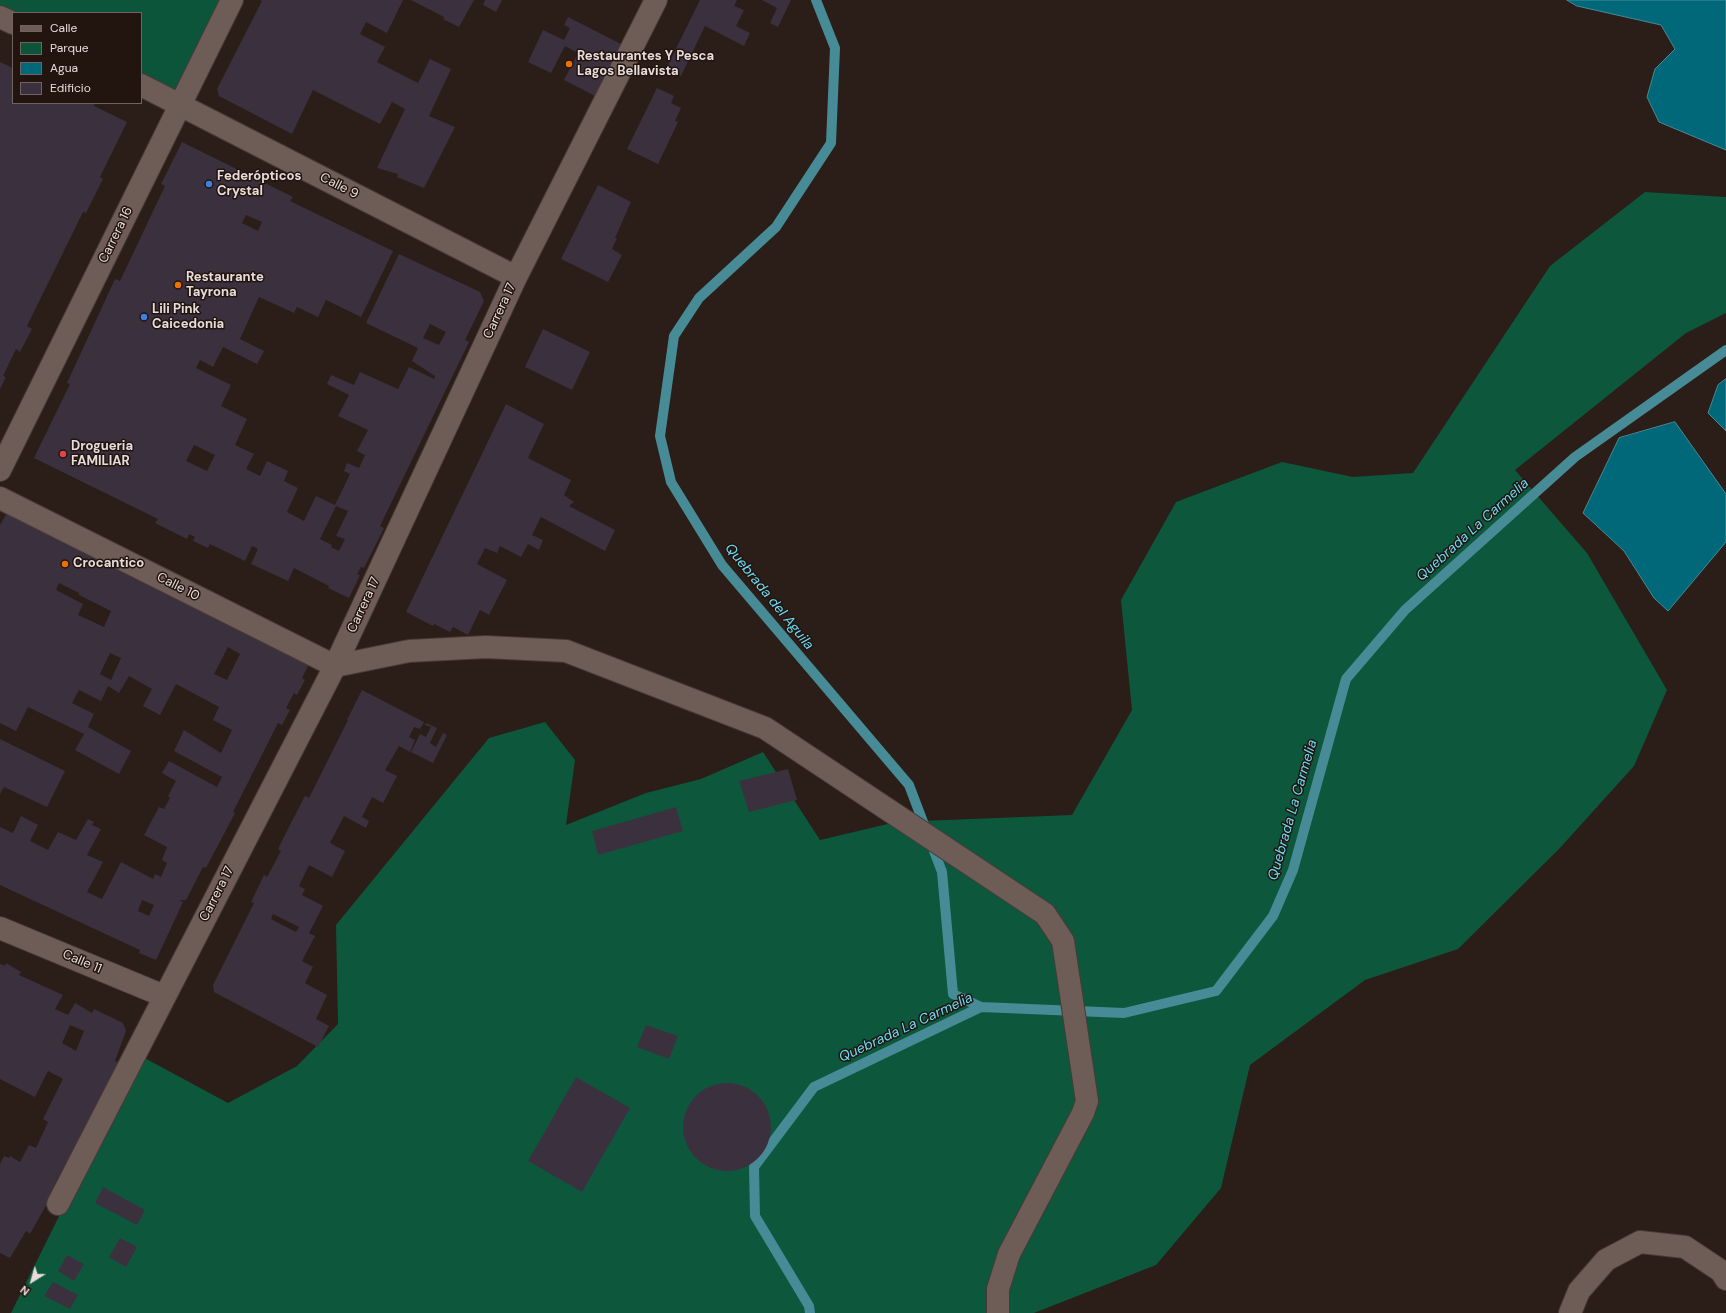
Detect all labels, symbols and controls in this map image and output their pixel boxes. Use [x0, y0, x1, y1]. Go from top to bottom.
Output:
legend [12, 12, 142, 104]
text: Calle [50, 20, 77, 36]
text: Parque [50, 40, 89, 56]
place label: Restaurantes Y Pesca Lagos Bellavista [577, 49, 714, 80]
marker: Restaurantes Y Pesca Lagos Bellavista [564, 59, 574, 69]
text: Agua [50, 60, 78, 76]
text: Edificio [50, 80, 91, 96]
place label: Federópticos Crystal [217, 169, 301, 200]
street label: Calle 9 [317, 170, 361, 202]
marker: Federópticos Crystal [204, 179, 214, 189]
street label: Carrera 16 [96, 204, 136, 266]
place label: Restaurante Tayrona [186, 270, 264, 301]
marker: Restaurante Tayrona [173, 280, 183, 290]
street label: Carrera 17 [480, 281, 520, 341]
place label: Lili Pink Caicedonia [152, 302, 224, 333]
marker: Lili Pink Caicedonia [139, 312, 149, 322]
place label: Drogueria FAMILIAR [71, 439, 133, 470]
marker: Drogueria FAMILIAR [58, 449, 68, 459]
water label: Quebrada La Carmelia [1413, 475, 1533, 585]
water label: Quebrada del Aguila [721, 540, 817, 654]
place label: Crocantico [73, 556, 144, 572]
marker: Crocantico [60, 559, 70, 569]
street label: Calle 10 [154, 570, 202, 604]
street label: Carrera 17 [344, 575, 384, 635]
water label: Quebrada La Carmelia [1265, 738, 1321, 882]
street label: Carrera 17 [197, 864, 237, 924]
street label: Calle 11 [60, 947, 104, 977]
water label: Quebrada La Carmelia [836, 990, 976, 1066]
north arrow [12, 1261, 52, 1301]
text: N [17, 1283, 32, 1299]

